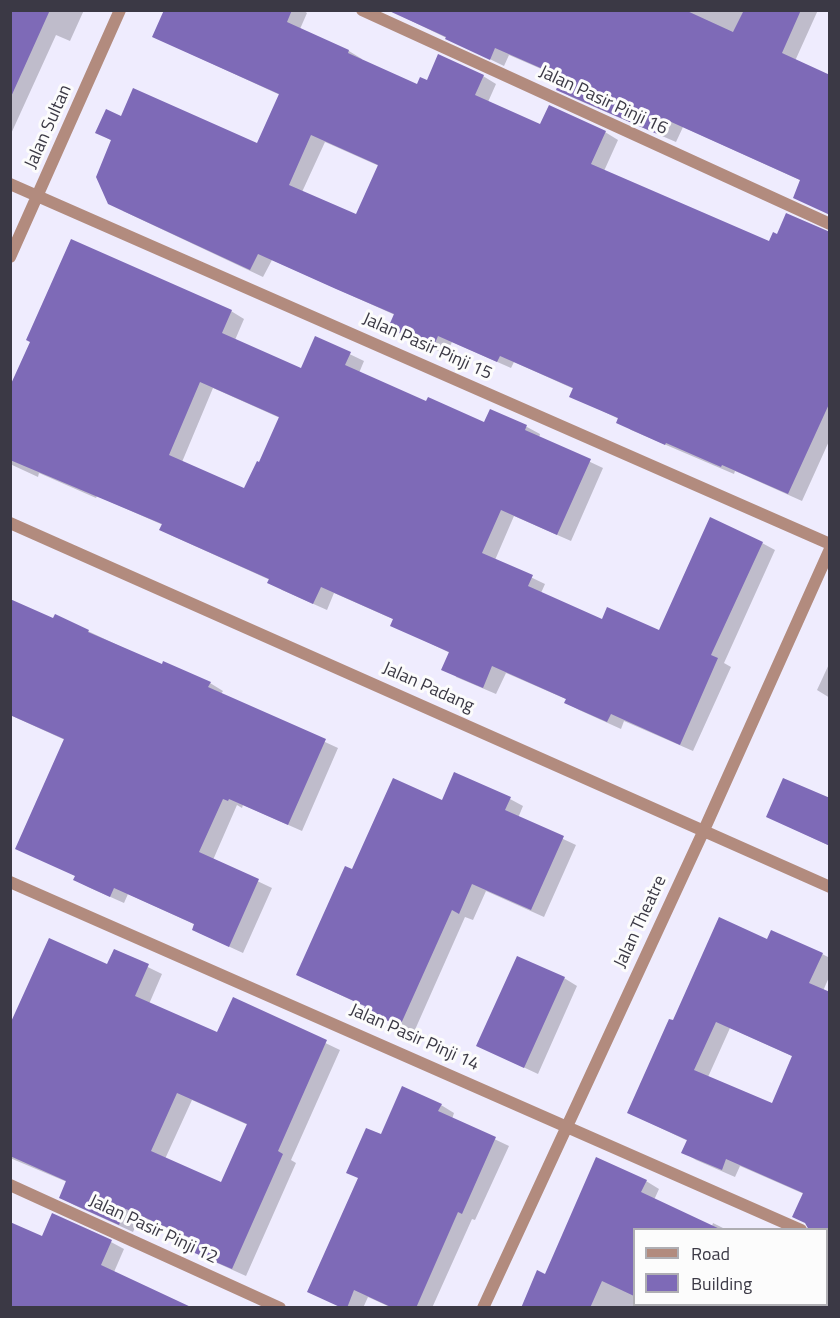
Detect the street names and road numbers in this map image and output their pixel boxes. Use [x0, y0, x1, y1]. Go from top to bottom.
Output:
street label: Jalan Pasir Pinji 16 [535, 62, 671, 140]
street label: Jalan Sultan [21, 82, 77, 172]
street label: Jalan Pasir Pinji 15 [359, 309, 495, 385]
street label: Jalan Padang [379, 658, 477, 718]
street label: Jalan Theatre [610, 872, 672, 972]
street label: Jalan Pasir Pinji 14 [346, 1000, 482, 1076]
street label: Jalan Pasir Pinji 12 [85, 1191, 221, 1269]

